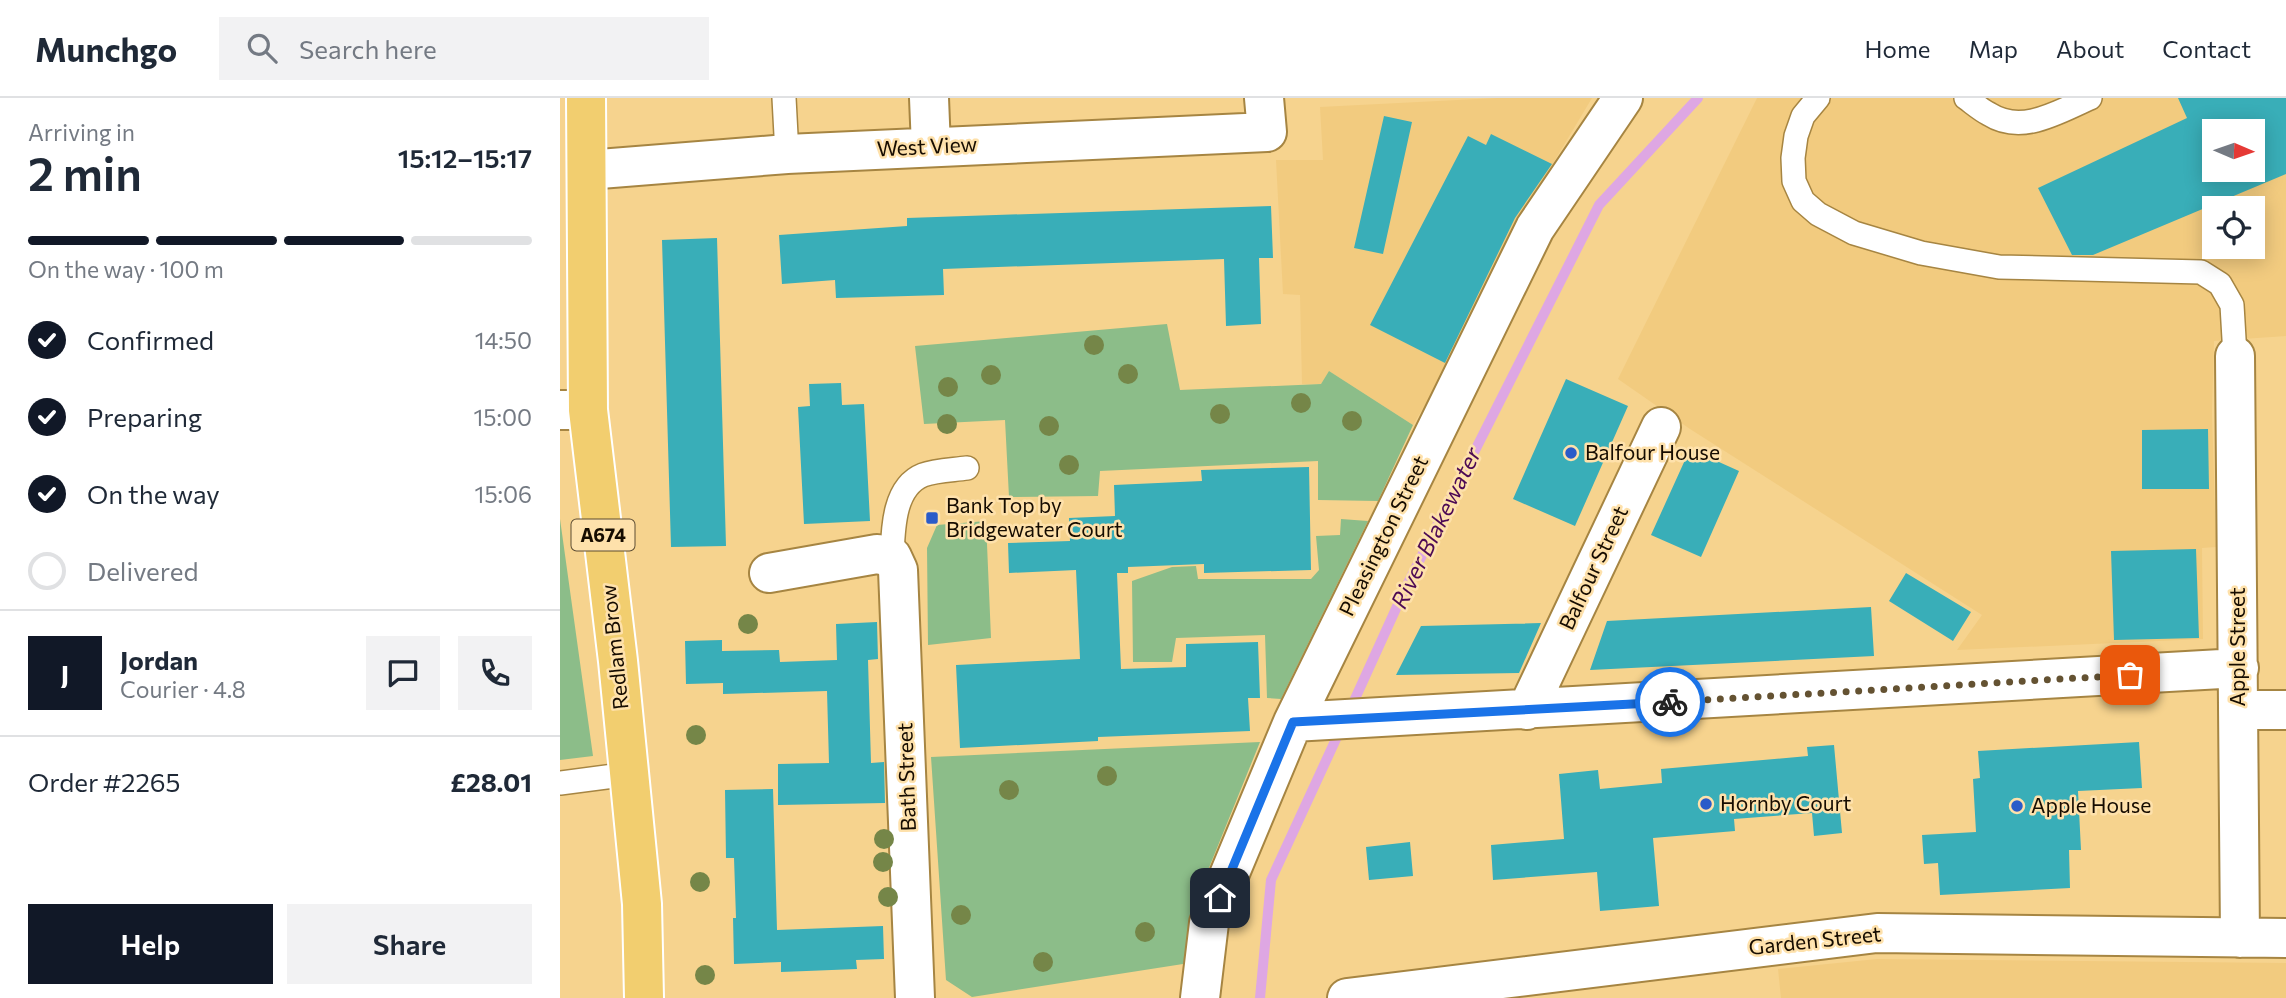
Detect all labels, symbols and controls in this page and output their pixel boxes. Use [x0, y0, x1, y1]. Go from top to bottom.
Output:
search box [219, 17, 709, 80]
text: Munchgo [35, 28, 177, 69]
icon: search [243, 29, 281, 67]
text: Search here [299, 33, 437, 64]
text: Home [1865, 34, 1931, 63]
text: Map [1969, 34, 2018, 63]
text: About [2056, 34, 2124, 63]
text: Contact [2162, 34, 2251, 63]
text: Arriving in [28, 118, 135, 146]
north arrow [2202, 119, 2264, 182]
map controls [2202, 119, 2265, 259]
street label: West View [876, 130, 978, 161]
text: 15:12–15:17 [398, 142, 532, 173]
text: 2 min [28, 144, 142, 200]
button: locate [2202, 196, 2265, 259]
text: On the way · 100 m [28, 255, 224, 283]
icon: check [28, 321, 66, 359]
text: Confirmed [87, 324, 214, 355]
text: 14:50 [475, 326, 532, 354]
icon: check [28, 398, 66, 436]
text: Preparing [87, 401, 202, 432]
text: 15:00 [474, 403, 532, 431]
place label: Balfour House [1585, 439, 1720, 464]
water label: River Blakewater [1384, 442, 1487, 613]
marker: Balfour House [1563, 445, 1579, 461]
street label: Pleasington Street [1333, 451, 1432, 620]
icon: check [28, 475, 66, 513]
text: On the way [87, 478, 220, 509]
text: 15:06 [475, 480, 532, 508]
place label: Bank Top by Bridgewater Court [946, 492, 1123, 541]
street label: Balfour Street [1553, 501, 1632, 633]
marker: Bank Top by Bridgewater Court [924, 510, 940, 526]
road number: A674 [572, 520, 634, 550]
text: Delivered [87, 555, 198, 586]
street label: Redlam Brow [594, 583, 633, 711]
street label: Apple Street [2224, 587, 2249, 707]
button: chat [366, 636, 440, 710]
button: phone [458, 636, 532, 710]
text: Jordan [120, 644, 198, 675]
pin [2100, 645, 2160, 705]
icon: bag [2111, 656, 2149, 694]
text: J [61, 658, 69, 689]
courier [1635, 667, 1705, 737]
text: Courier · 4.8 [120, 675, 246, 703]
icon: bike [1651, 683, 1689, 721]
street label: Bath Street [891, 722, 920, 832]
text: Order #2265 [28, 766, 181, 797]
text: £28.01 [450, 766, 532, 797]
place label: Hornby Court [1720, 790, 1851, 815]
place label: Apple House [2031, 792, 2151, 817]
marker: Hornby Court [1698, 796, 1714, 812]
marker: Apple House [2009, 798, 2025, 814]
pin [1190, 868, 1250, 928]
icon: home [1201, 879, 1239, 917]
button: Help [28, 904, 273, 984]
button: Share [287, 904, 532, 984]
street label: Garden Street [1747, 920, 1882, 959]

